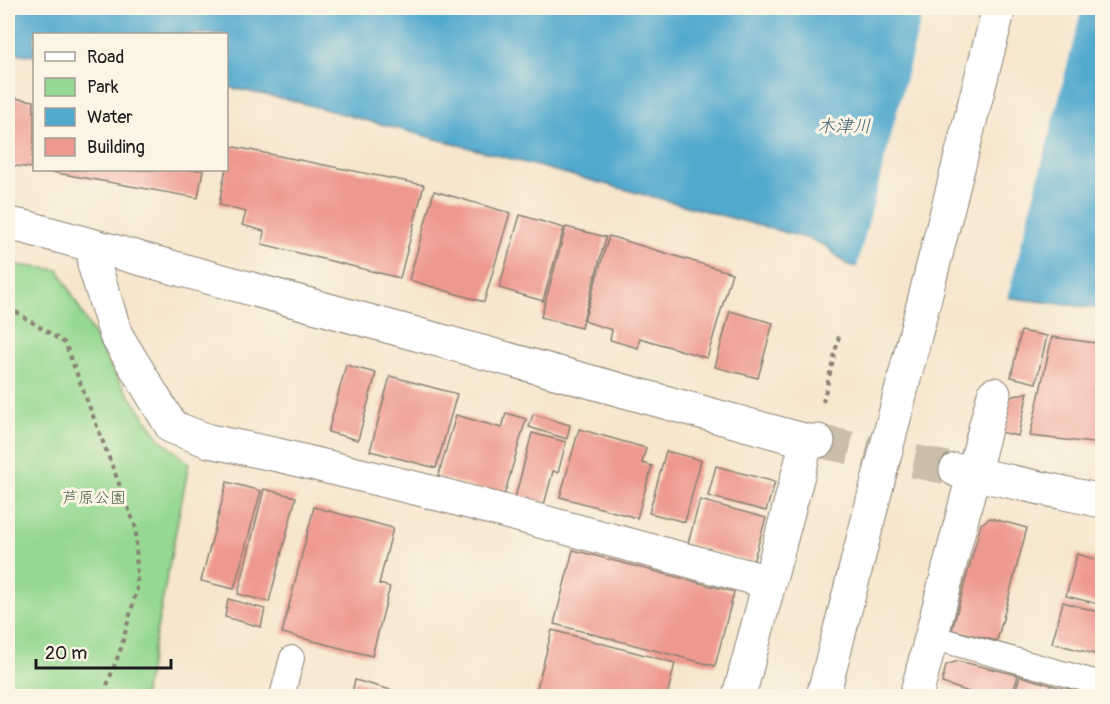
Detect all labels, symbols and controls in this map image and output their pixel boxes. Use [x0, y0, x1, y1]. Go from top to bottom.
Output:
legend [33, 33, 228, 171]
text: Road [87, 46, 124, 69]
text: Park [87, 76, 119, 99]
text: Water [87, 106, 133, 129]
water label: 木津川 [817, 115, 871, 138]
text: Building [87, 136, 145, 159]
park label: 芦原公園 [62, 488, 126, 508]
scale bar [36, 632, 171, 670]
text: 20 m [45, 642, 87, 665]

